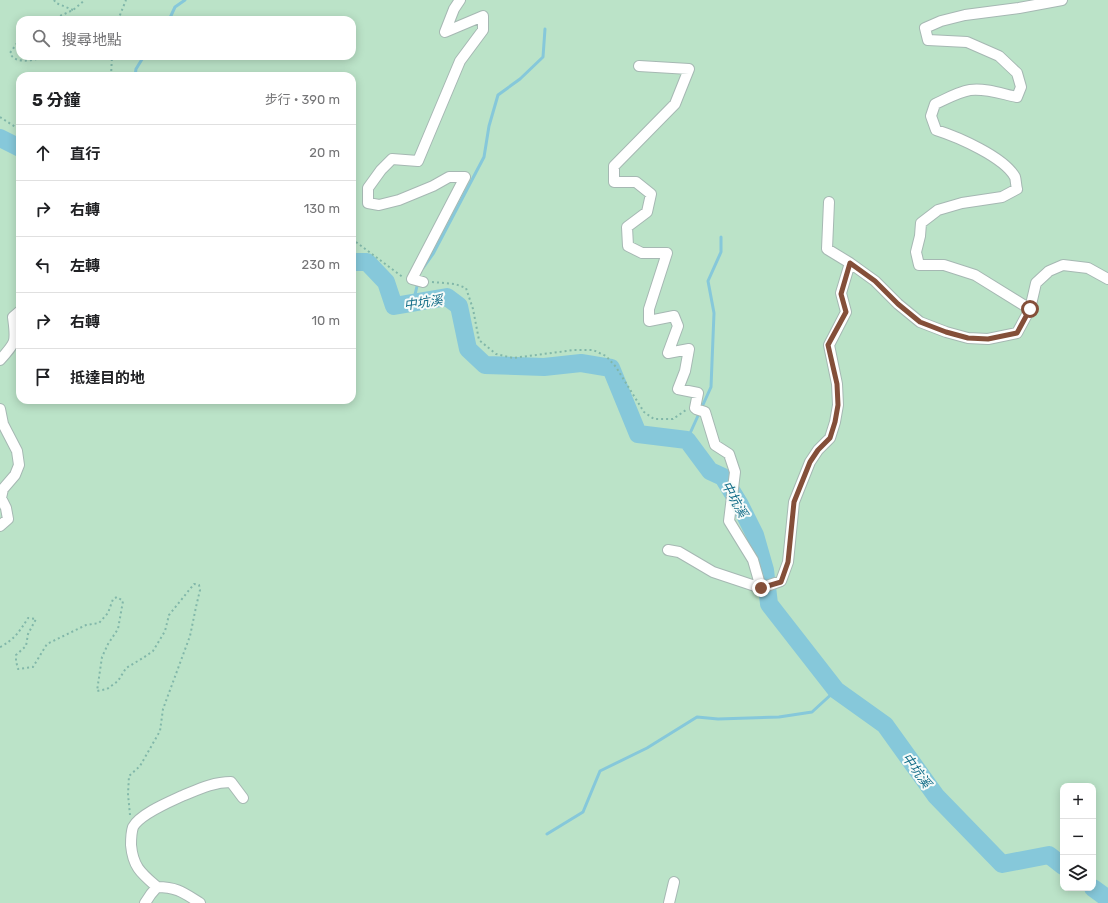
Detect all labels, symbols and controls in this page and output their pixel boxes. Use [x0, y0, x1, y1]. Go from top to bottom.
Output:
search box [16, 16, 356, 60]
icon: search [30, 27, 52, 49]
text: 搜尋地點 [62, 31, 122, 49]
text: 5 分鐘 [32, 90, 81, 110]
text: 步行 · 390 m [265, 92, 340, 107]
icon: ahead [32, 142, 54, 164]
text: 直行 [70, 145, 100, 163]
text: 20 m [309, 145, 340, 160]
icon: right [32, 198, 54, 220]
text: 右轉 [70, 201, 100, 219]
text: 130 m [304, 201, 340, 216]
icon: left [32, 254, 54, 276]
text: 左轉 [70, 257, 100, 275]
text: 230 m [302, 257, 340, 272]
water label: 中坑溪 [403, 292, 445, 313]
route start [1021, 300, 1039, 318]
icon: right [32, 310, 54, 332]
text: 右轉 [70, 313, 100, 331]
text: 10 m [311, 313, 340, 328]
icon: arrive [32, 366, 54, 388]
text: 抵達目的地 [70, 369, 145, 387]
water label: 中坑溪 [719, 479, 752, 522]
route end [752, 579, 770, 597]
water label: 中坑溪 [899, 750, 935, 792]
map controls [1060, 783, 1096, 891]
button: + [1060, 783, 1096, 819]
button: − [1060, 819, 1096, 855]
button: layers [1060, 855, 1096, 891]

